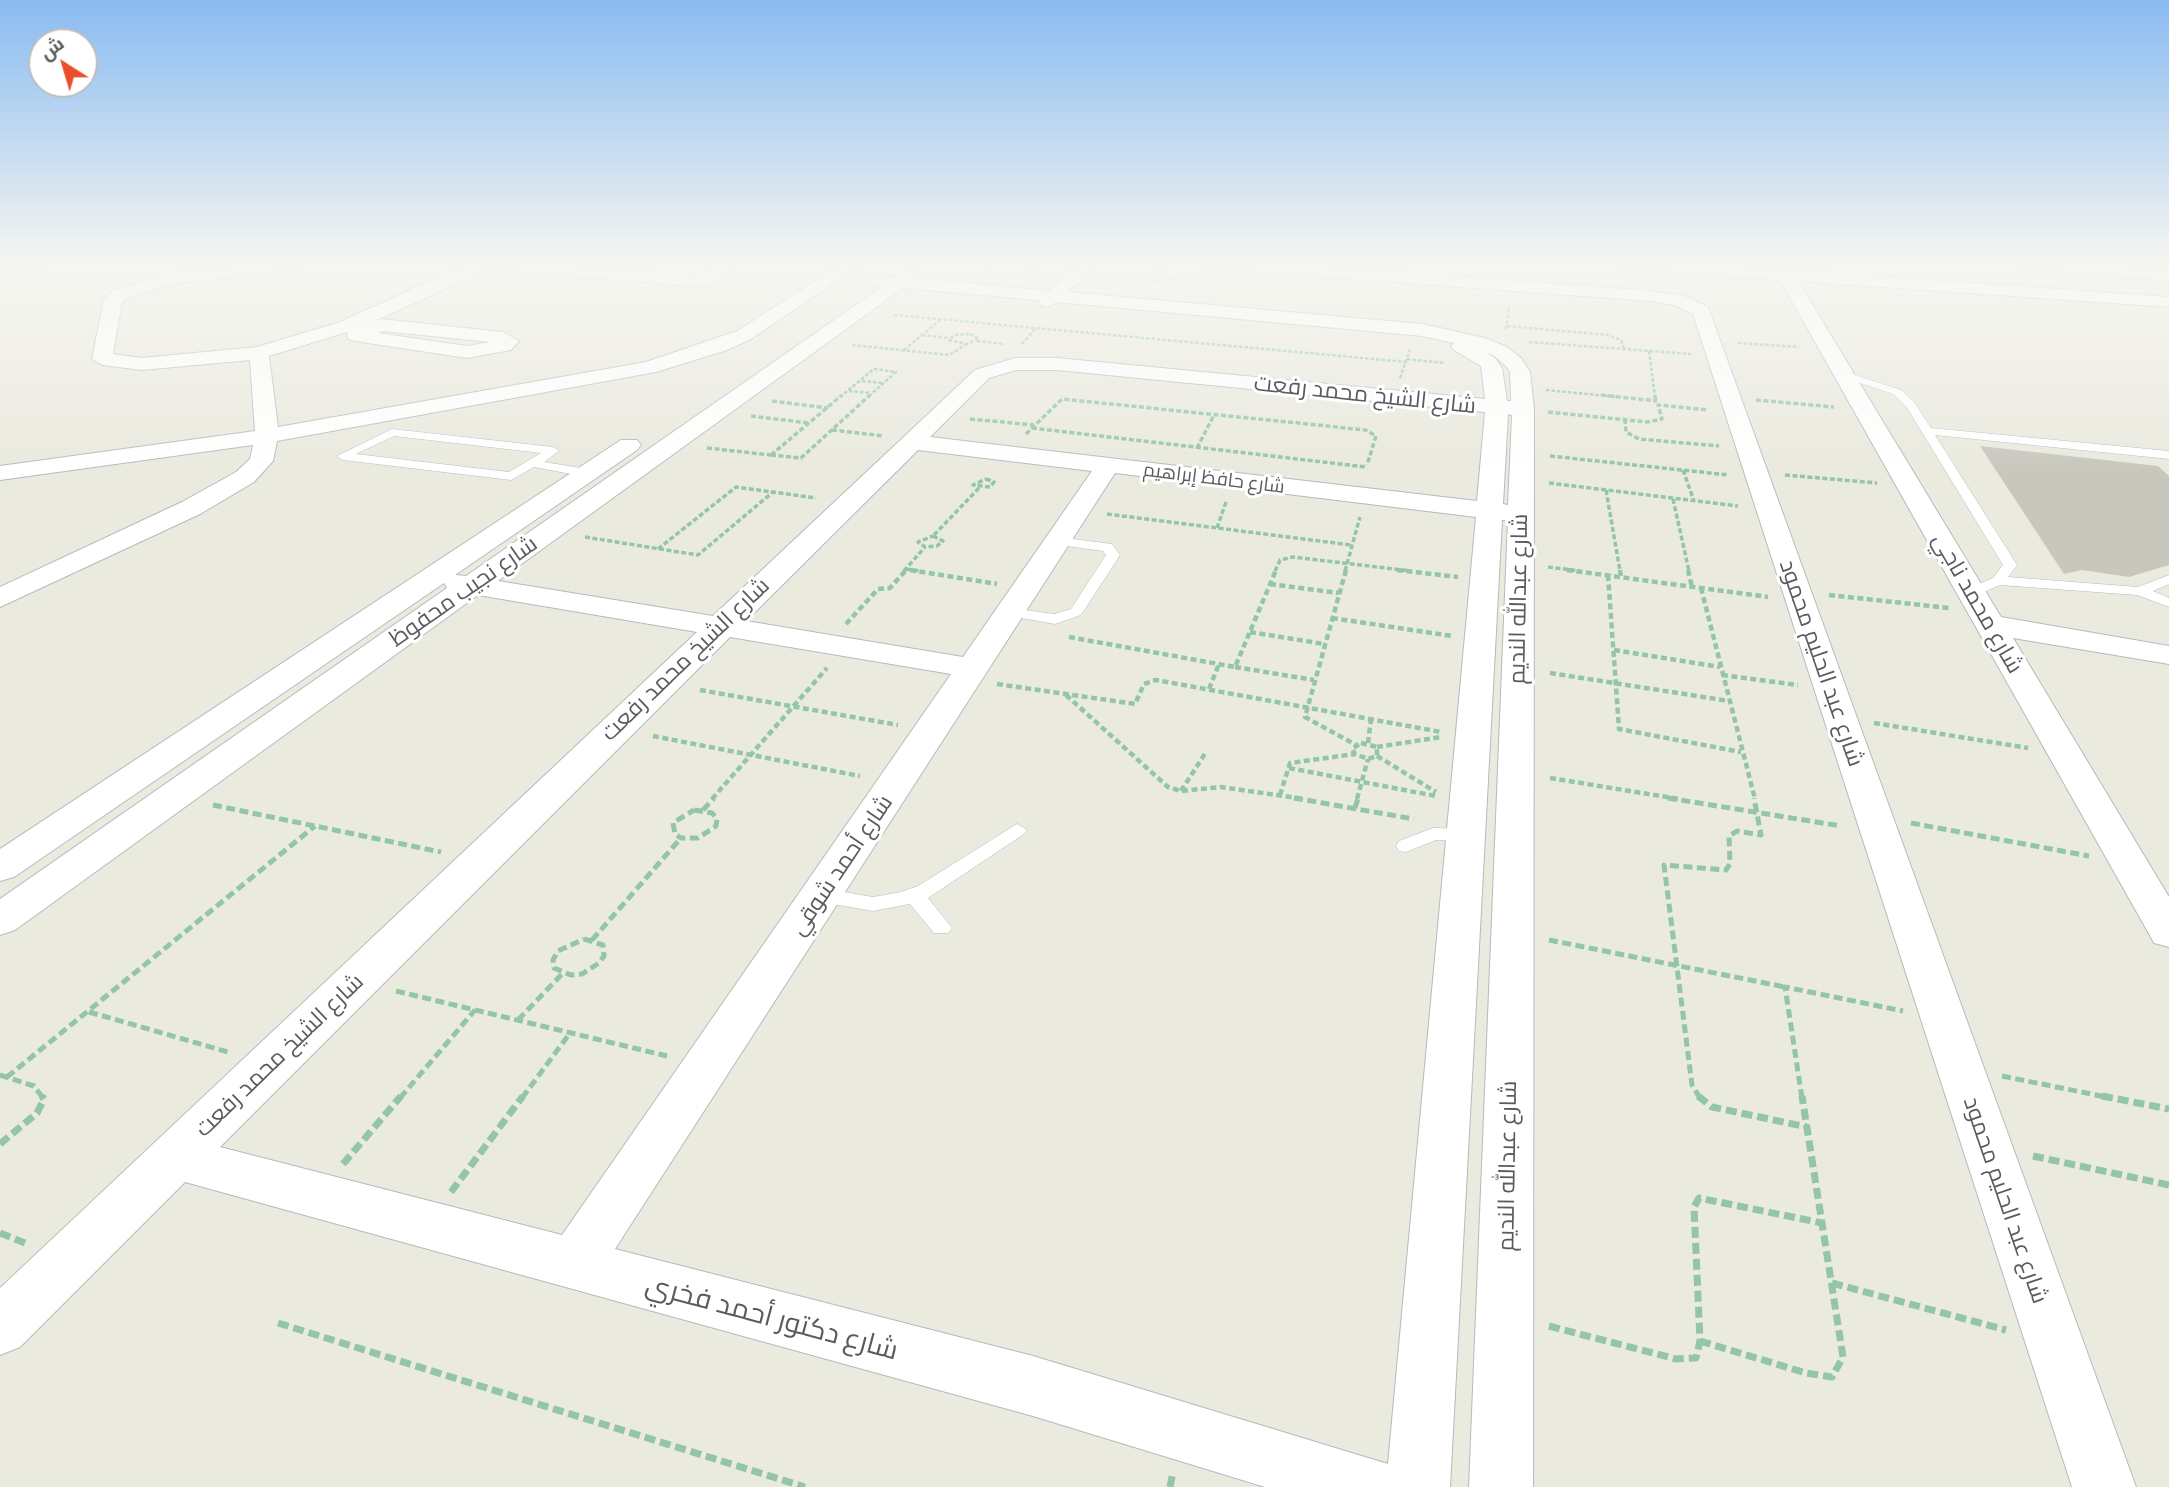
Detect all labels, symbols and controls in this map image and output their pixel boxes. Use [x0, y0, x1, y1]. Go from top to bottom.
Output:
north arrow [28, 28, 98, 98]
text: ش [35, 31, 68, 64]
street label: شارع الشيخ محمد رفعت [1253, 369, 1477, 419]
street label: شارع حافظ إبراهيم [1142, 458, 1286, 498]
street label: شارع عبدالله النديم [1503, 513, 1533, 685]
street label: شارع محمد ناجي [1927, 528, 2029, 678]
street label: شارع نجيب محفوظ [384, 530, 542, 652]
street label: شارع عبد الحليم محمود [1774, 556, 1870, 770]
street label: شارع الشيخ محمد رفعت [595, 572, 775, 746]
street label: شارع أحمد شوقي [784, 789, 898, 941]
street label: شارع الشيخ محمد رفعت [189, 968, 369, 1142]
street label: شارع عبدالله النديم [1492, 1080, 1522, 1252]
street label: شارع عبد الحليم محمود [1958, 1093, 2054, 1307]
street label: شارع دكتور أحمد فخري [642, 1267, 902, 1367]

